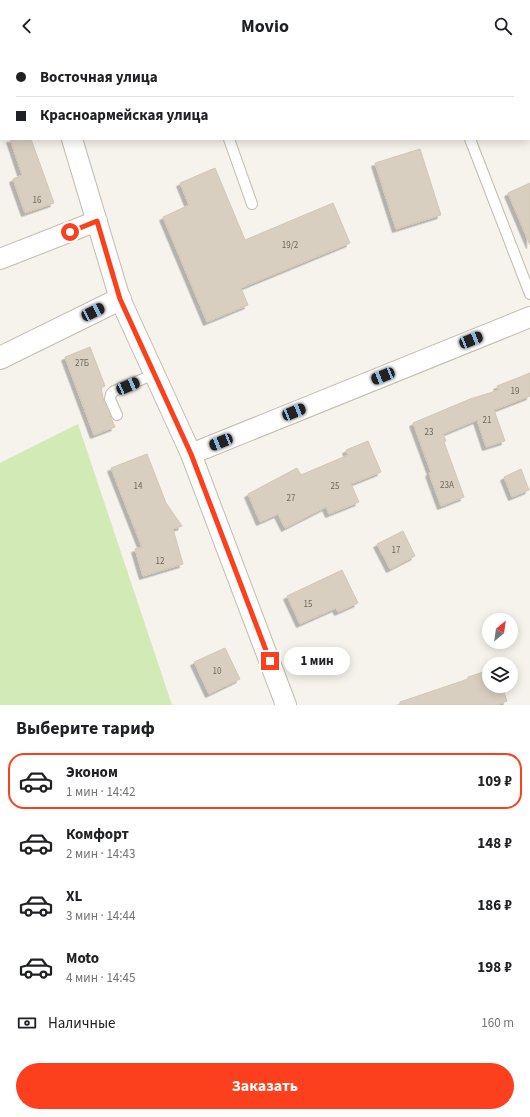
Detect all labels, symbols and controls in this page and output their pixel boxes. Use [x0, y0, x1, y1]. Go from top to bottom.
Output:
text: Movio [241, 14, 289, 39]
icon: back [16, 15, 38, 37]
icon: search [492, 15, 514, 37]
text: Восточная улица [40, 67, 158, 88]
text: Красноармейская улица [40, 105, 208, 126]
house number: 16 [33, 194, 42, 207]
route start [61, 223, 79, 241]
house number: 19/2 [282, 239, 299, 252]
car [80, 301, 106, 323]
car [458, 330, 484, 350]
house number: 27Б [75, 357, 89, 370]
car [370, 366, 396, 386]
car [115, 376, 141, 396]
house number: 19 [511, 385, 520, 398]
car [281, 402, 307, 422]
house number: 21 [483, 414, 491, 427]
house number: 23 [425, 426, 434, 439]
car [208, 432, 234, 452]
house number: 23А [440, 479, 454, 492]
house number: 14 [134, 480, 143, 493]
house number: 25 [331, 480, 340, 493]
house number: 27 [287, 492, 296, 505]
house number: 17 [392, 544, 401, 557]
house number: 12 [156, 555, 165, 568]
house number: 15 [304, 598, 313, 611]
north arrow [482, 613, 518, 649]
map controls [482, 613, 518, 693]
callout: 1 мин [284, 647, 350, 675]
route end [261, 652, 279, 670]
text: 1 мин [300, 652, 334, 670]
button: layers [482, 657, 518, 693]
house number: 10 [213, 665, 222, 678]
text: Выберите тариф [16, 716, 155, 741]
text: Эконом [66, 762, 118, 783]
icon: car [18, 763, 54, 799]
text: 109 ₽ [477, 771, 512, 792]
text: 1 мин · 14:42 [66, 783, 135, 801]
text: Комфорт [66, 824, 129, 845]
icon: car [18, 825, 54, 861]
text: 148 ₽ [477, 833, 512, 854]
text: 2 мин · 14:43 [66, 845, 135, 863]
text: XL [66, 886, 82, 907]
icon: car [18, 887, 54, 923]
text: 186 ₽ [477, 895, 512, 916]
text: 3 мин · 14:44 [66, 907, 135, 925]
text: Moto [66, 948, 99, 969]
icon: car [18, 949, 54, 985]
text: 198 ₽ [477, 957, 512, 978]
text: 4 мин · 14:45 [66, 969, 135, 987]
icon: cash [16, 1012, 38, 1034]
text: Наличные [48, 1013, 115, 1034]
text: 160 m [481, 1014, 514, 1032]
button: Заказать [16, 1063, 514, 1109]

